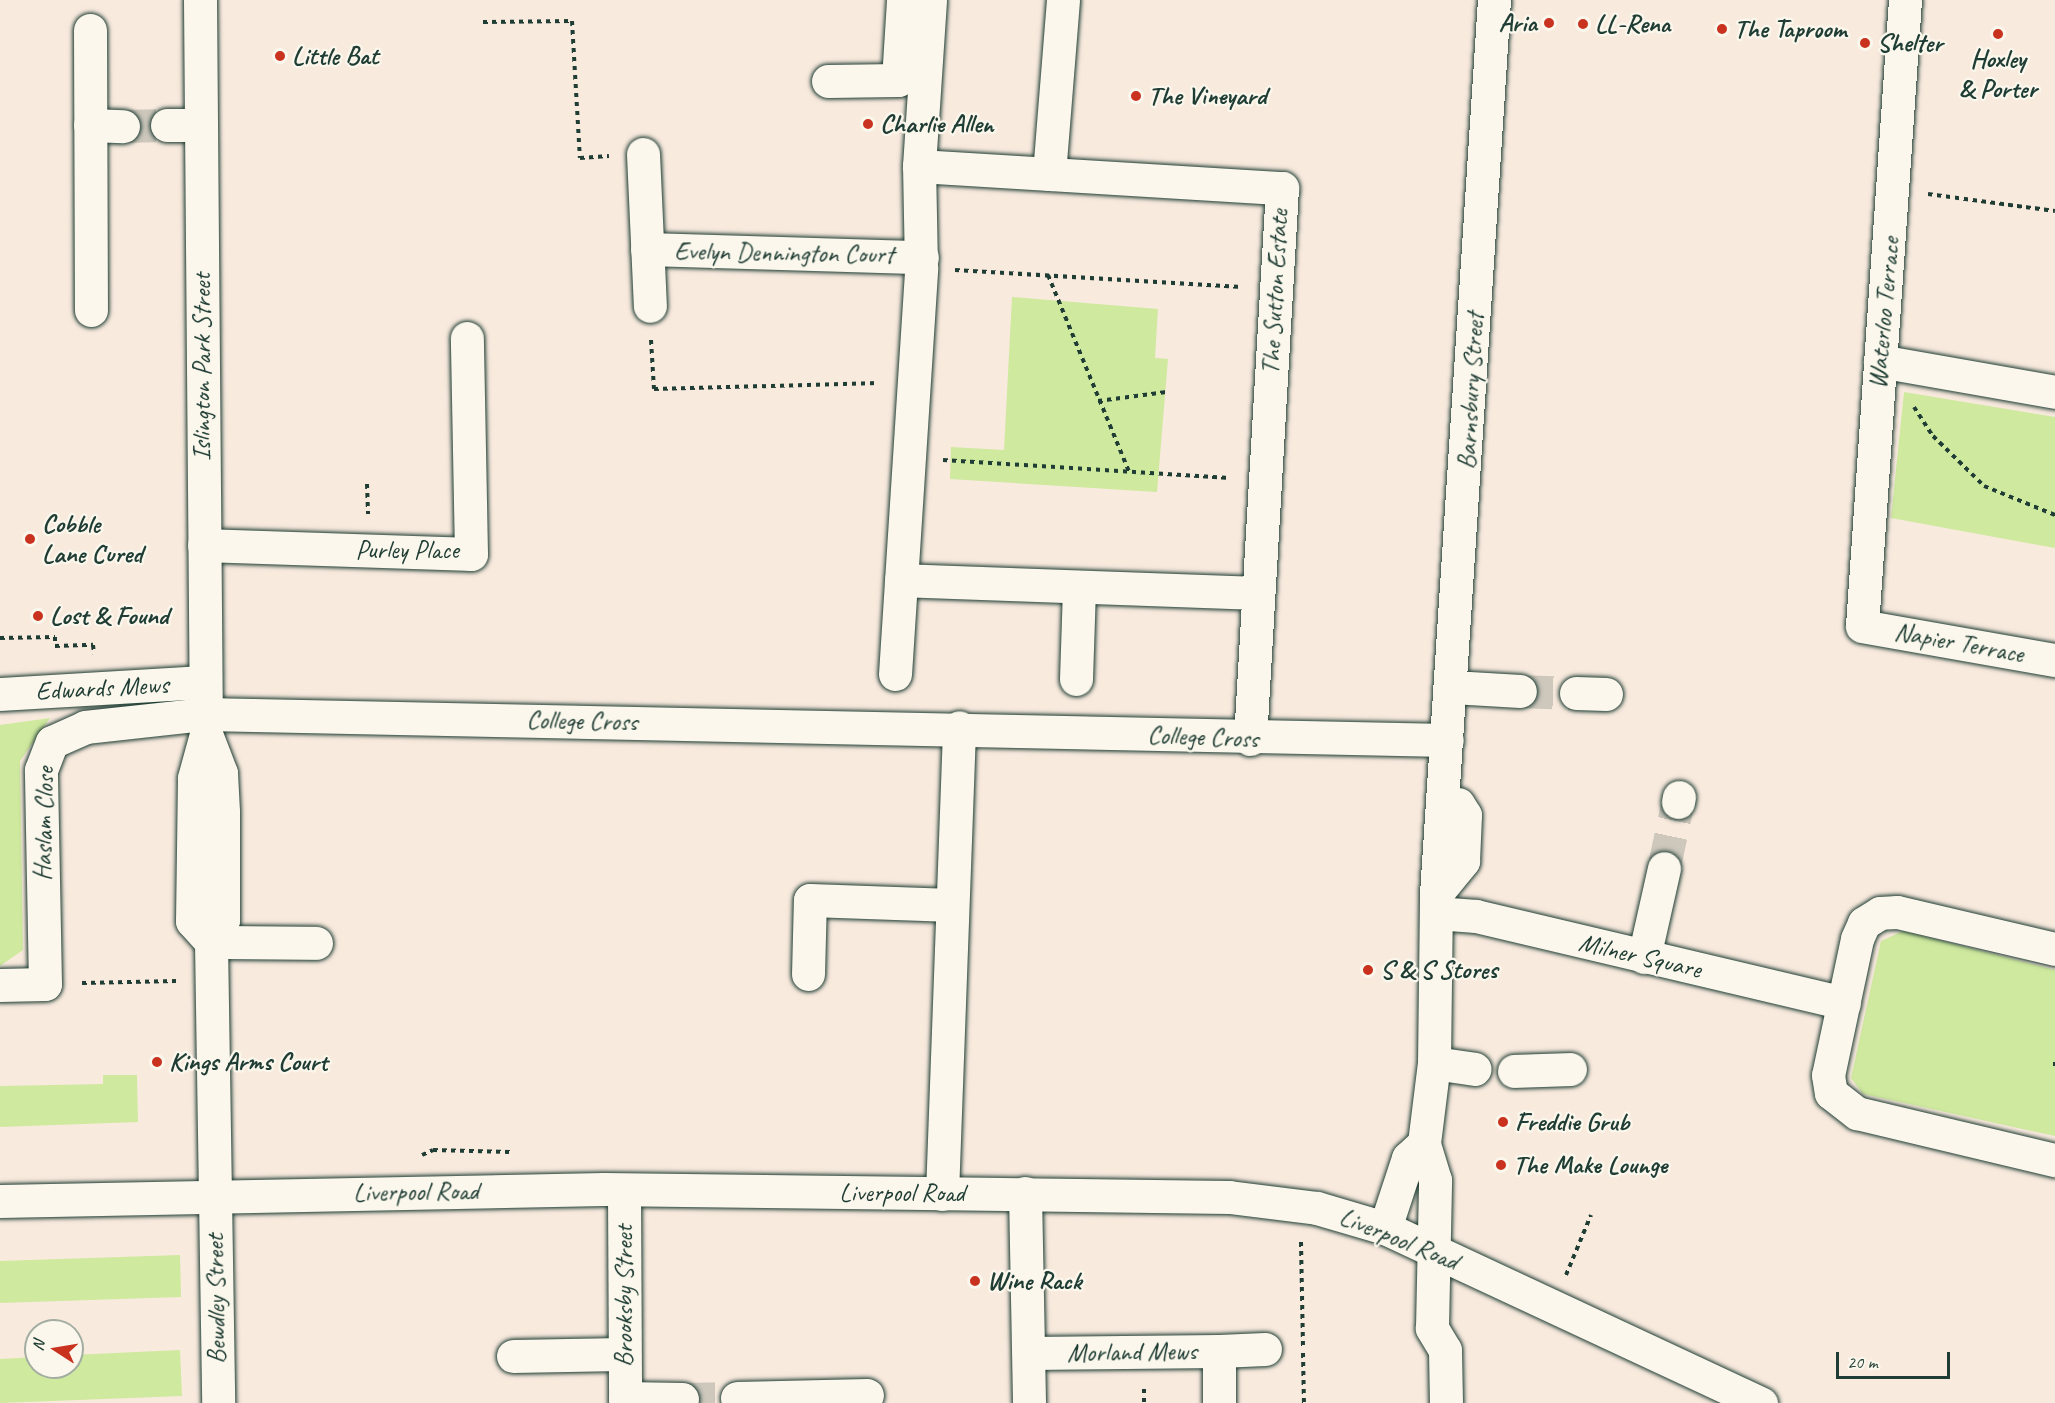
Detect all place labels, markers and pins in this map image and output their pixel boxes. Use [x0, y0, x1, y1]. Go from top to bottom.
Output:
place label: Aria [1499, 7, 1537, 39]
place label: LL-Rena [1595, 8, 1670, 40]
place label: The Taproom [1734, 13, 1848, 45]
marker: Aria [1542, 16, 1556, 30]
marker: LL-Rena [1576, 17, 1590, 31]
marker: The Taproom [1715, 22, 1729, 36]
place label: Shelter [1877, 27, 1943, 59]
marker: Hoxley & Porter [1991, 27, 2005, 41]
marker: Shelter [1858, 36, 1872, 50]
place label: Little Bat [292, 40, 379, 72]
place label: Hoxley & Porter [1959, 43, 2037, 104]
marker: Little Bat [273, 49, 287, 63]
place label: The Vineyard [1148, 80, 1266, 112]
marker: The Vineyard [1129, 89, 1143, 103]
place label: Charlie Allen [880, 108, 994, 140]
marker: Charlie Allen [861, 117, 875, 131]
place label: Cobble Lane Cured [42, 508, 142, 570]
marker: Cobble Lane Cured [23, 532, 37, 546]
place label: Lost & Found [50, 600, 168, 632]
marker: Lost & Found [31, 609, 45, 623]
place label: S & S Stores [1380, 954, 1498, 986]
marker: S & S Stores [1361, 963, 1375, 977]
place label: Kings Arms Court [169, 1046, 327, 1078]
marker: Kings Arms Court [150, 1055, 164, 1069]
place label: Freddie Grub [1515, 1106, 1629, 1138]
marker: Freddie Grub [1496, 1115, 1510, 1129]
place label: The Make Lounge [1513, 1149, 1668, 1181]
marker: The Make Lounge [1494, 1158, 1508, 1172]
place label: Wine Rack [987, 1265, 1083, 1297]
marker: Wine Rack [968, 1274, 982, 1288]

